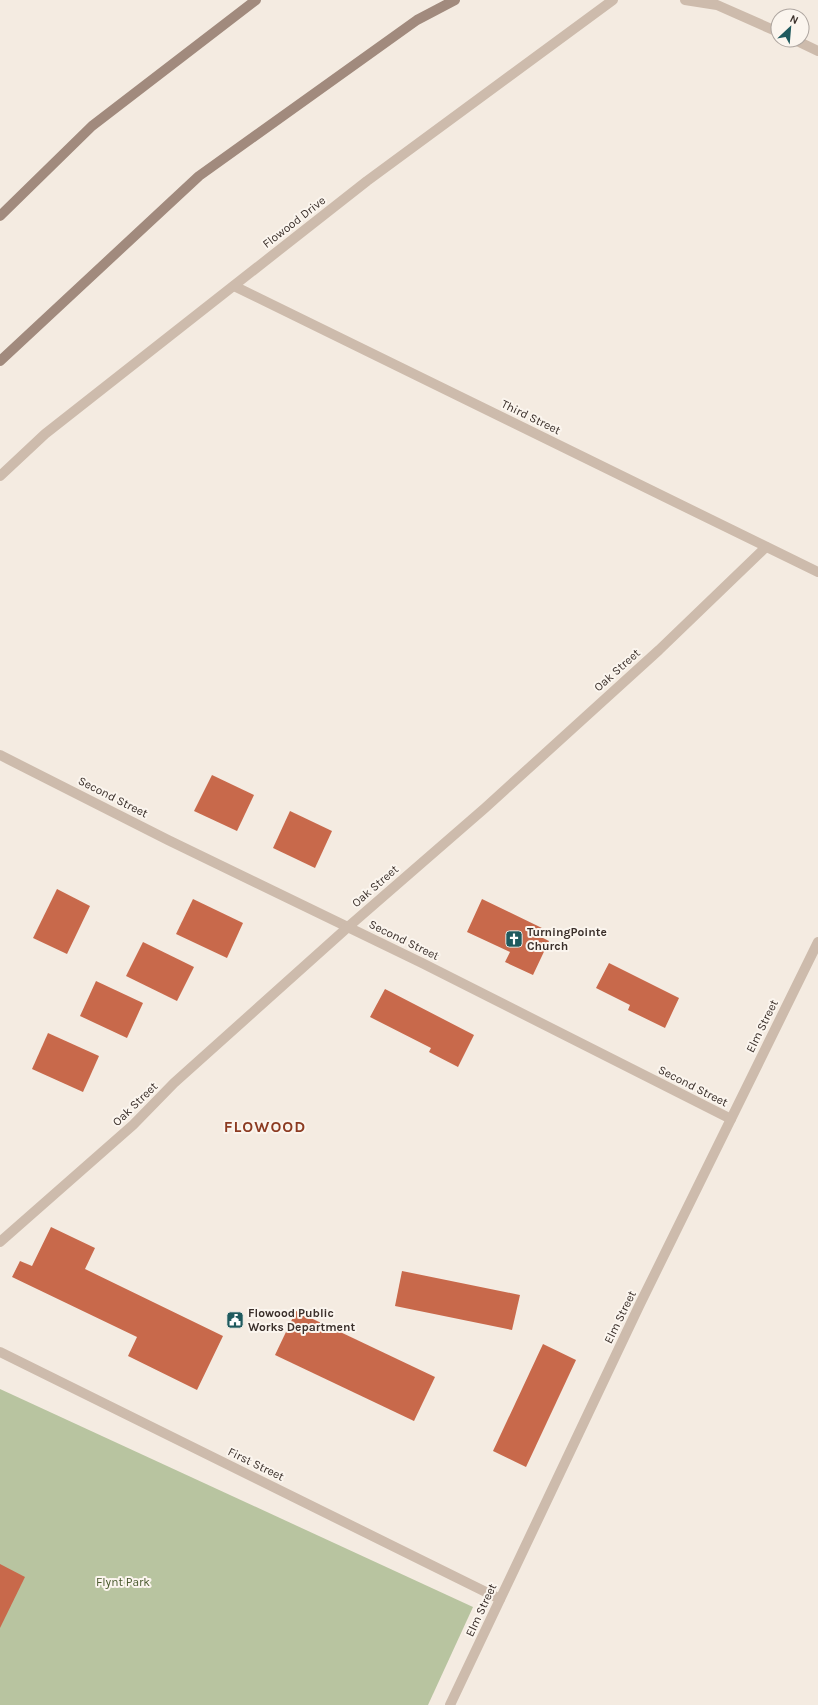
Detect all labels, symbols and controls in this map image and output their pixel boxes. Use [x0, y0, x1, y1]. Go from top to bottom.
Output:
north arrow [770, 8, 810, 48]
text: N [788, 12, 801, 27]
street label: Flowood Drive [260, 193, 328, 251]
street label: Third Street [499, 397, 563, 438]
street label: Oak Street [591, 645, 643, 694]
street label: Second Street [76, 773, 151, 821]
street label: Oak Street [349, 862, 401, 910]
street label: Second Street [367, 917, 442, 963]
place label: TurningPointe Church [527, 925, 607, 953]
church icon: TurningPointe Church [504, 929, 524, 949]
street label: Elm Street [743, 997, 781, 1055]
street label: Second Street [656, 1062, 731, 1110]
street label: Oak Street [110, 1079, 161, 1129]
district label: FLOWOOD [224, 1117, 306, 1136]
street label: Elm Street [601, 1288, 639, 1346]
place label: Flowood Public Works Department [248, 1306, 355, 1334]
public building icon: Flowood Public Works Department [225, 1310, 245, 1330]
street label: First Street [226, 1444, 287, 1484]
park label: Flynt Park [96, 1575, 150, 1589]
street label: Elm Street [463, 1581, 500, 1639]

